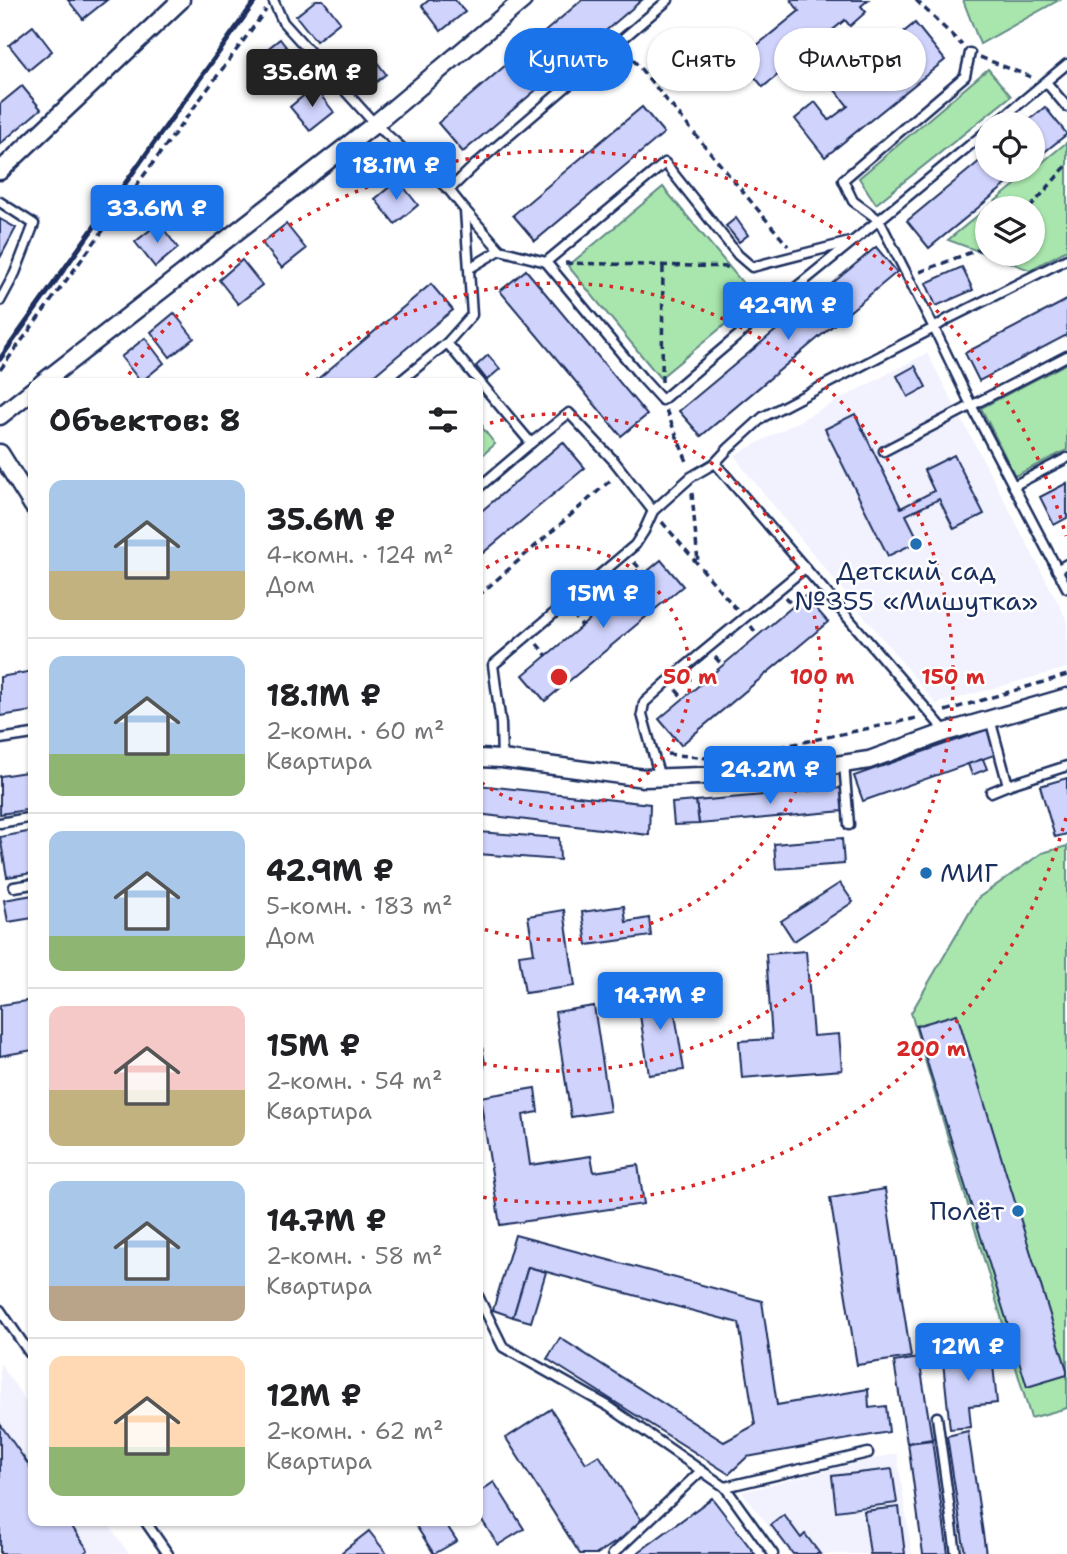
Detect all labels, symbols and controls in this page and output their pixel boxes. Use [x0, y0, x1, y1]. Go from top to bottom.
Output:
chip: Купить [504, 28, 633, 91]
chip: Снять [647, 28, 760, 91]
chip: Фильтры [774, 28, 926, 91]
pin: 35.6M ₽ [247, 50, 377, 109]
text: 35.6M ₽ [262, 57, 362, 87]
map controls [975, 112, 1045, 266]
button: locate [975, 112, 1045, 182]
pin: 18.1M ₽ [331, 142, 461, 202]
text: 18.1M ₽ [352, 150, 440, 180]
pin: 33.6M ₽ [92, 186, 222, 245]
text: 33.6M ₽ [107, 193, 207, 223]
button: layers [975, 196, 1045, 266]
pin: 42.9M ₽ [723, 282, 853, 342]
text: 42.9M ₽ [739, 290, 837, 320]
text: Объектов: 8 [49, 400, 241, 441]
icon: filters [424, 401, 462, 439]
text: 35.6M ₽ [266, 499, 395, 540]
icon: home [105, 508, 189, 592]
marker: Детский сад №355 «Мишутка» [908, 536, 924, 552]
text: 4-комн. · 124 m² [266, 540, 454, 570]
place label: Детский сад №355 «Мишутка» [794, 553, 1038, 618]
text: Дом [266, 570, 315, 600]
pin: 15M ₽ [554, 570, 652, 630]
text: 15M ₽ [567, 578, 639, 608]
text: 50 m [663, 663, 717, 691]
text: 100 m [790, 663, 854, 691]
text: 150 m [921, 663, 985, 691]
centre of rings [547, 665, 571, 689]
text: 18.1M ₽ [266, 675, 381, 716]
icon: home [105, 684, 189, 768]
text: 2-комн. · 60 m² [266, 716, 444, 746]
text: Квартира [266, 746, 372, 776]
pin: 24.2M ₽ [705, 746, 835, 806]
text: 24.2M ₽ [720, 754, 820, 784]
text: 42.9M ₽ [266, 850, 394, 891]
place label: МИГ [940, 855, 998, 890]
icon: home [105, 859, 189, 943]
marker: МИГ [918, 865, 934, 881]
text: 5-комн. · 183 m² [266, 891, 453, 921]
text: Дом [266, 921, 315, 951]
pin: 14.7M ₽ [595, 972, 725, 1032]
text: 14.7M ₽ [614, 980, 706, 1010]
text: 15M ₽ [266, 1025, 360, 1066]
icon: home [105, 1034, 189, 1118]
text: 200 m [896, 1035, 966, 1063]
text: 2-комн. · 54 m² [266, 1066, 443, 1096]
text: Квартира [266, 1096, 372, 1126]
place label: Полёт [930, 1193, 1005, 1228]
text: 14.7M ₽ [266, 1200, 387, 1241]
marker: Полёт [1010, 1203, 1026, 1219]
icon: home [105, 1209, 189, 1293]
text: 2-комн. · 58 m² [266, 1241, 443, 1271]
text: Квартира [266, 1271, 372, 1301]
pin: 12M ₽ [919, 1324, 1017, 1383]
text: 12M ₽ [931, 1331, 1005, 1361]
text: 12M ₽ [266, 1375, 362, 1416]
icon: home [105, 1384, 189, 1468]
text: 2-комн. · 62 m² [266, 1416, 444, 1446]
text: Квартира [266, 1446, 372, 1476]

